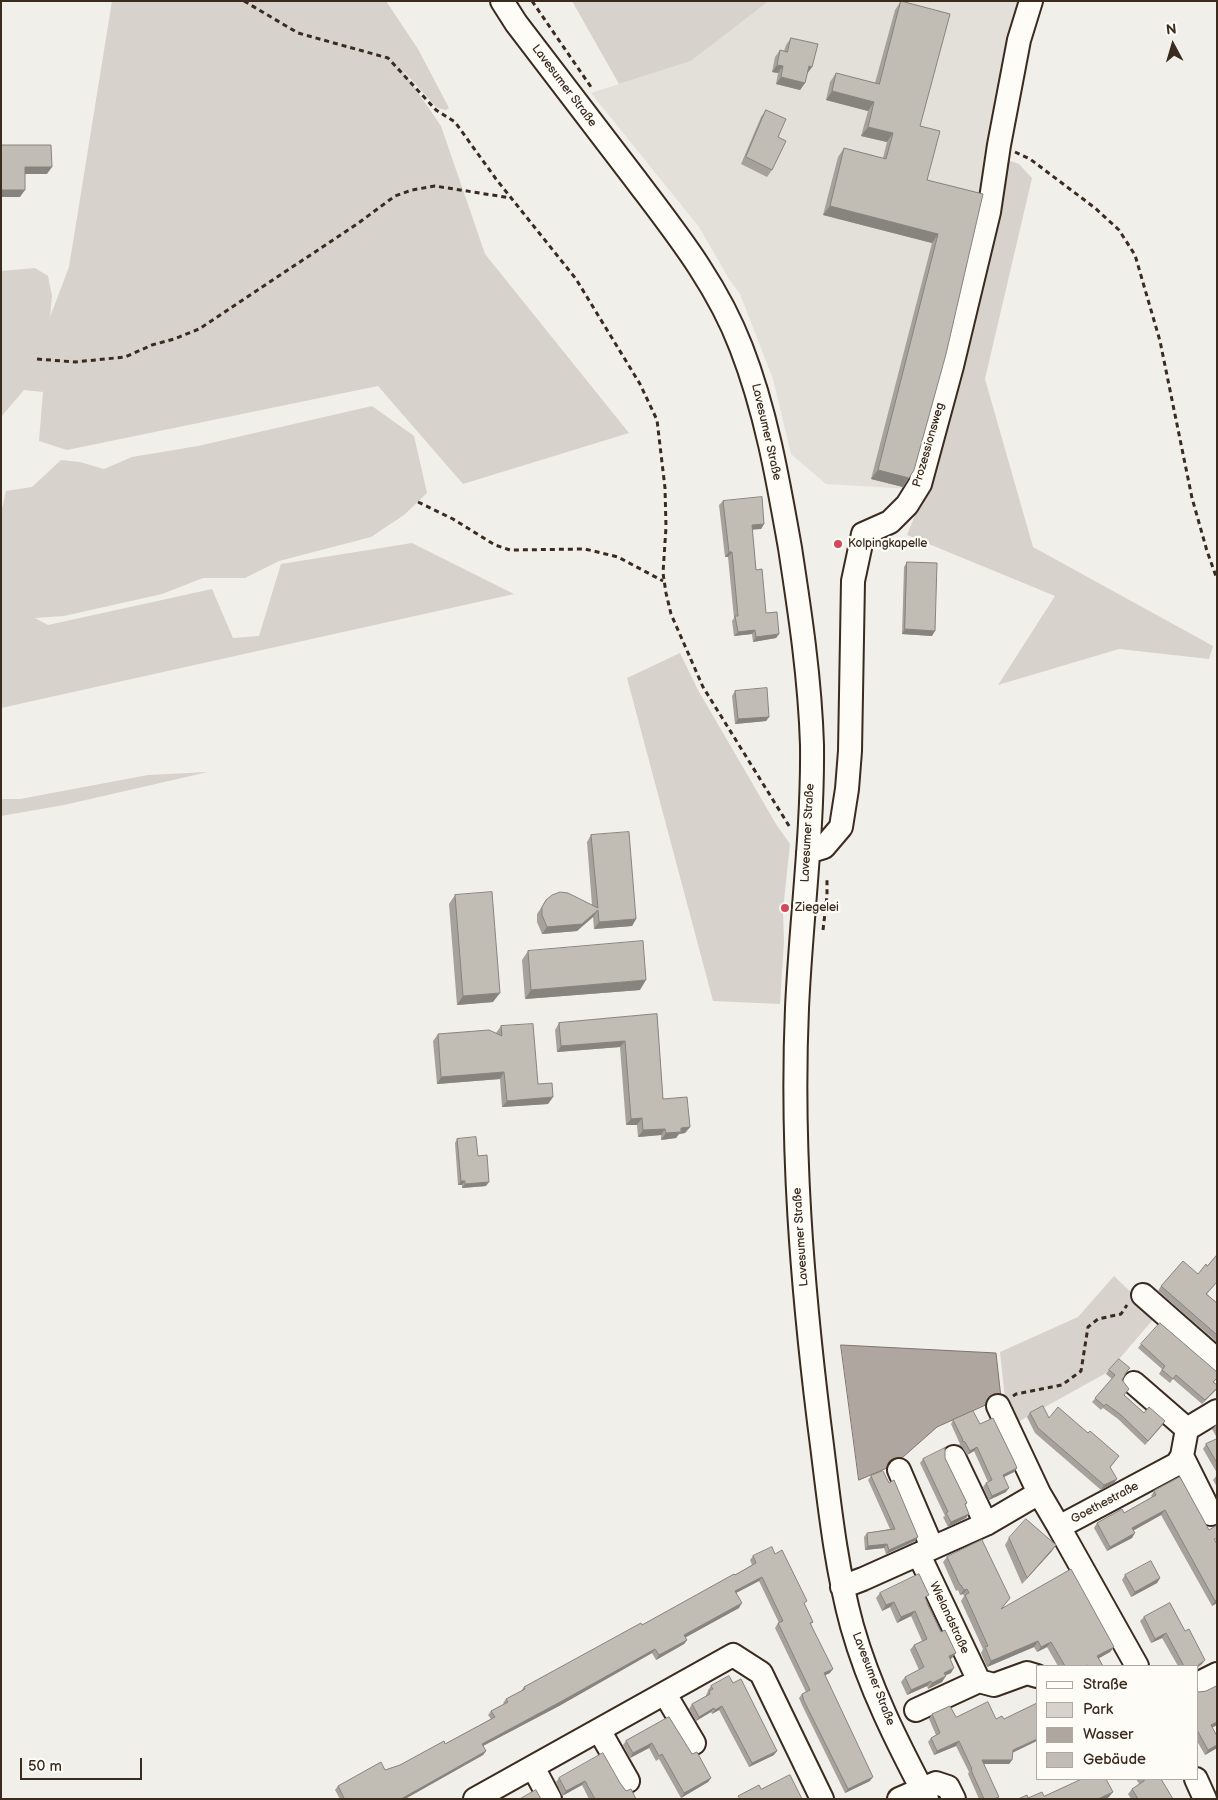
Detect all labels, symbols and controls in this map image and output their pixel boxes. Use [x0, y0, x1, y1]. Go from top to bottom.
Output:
north arrow [1148, 20, 1198, 70]
text: N [1165, 21, 1177, 39]
street label: Lavesumer Straße [528, 42, 600, 130]
street label: Lavesumer Straße [748, 382, 784, 482]
street label: Prozessionsweg [910, 401, 948, 489]
place label: Kolpingkapelle [848, 537, 927, 551]
marker: Kolpingkapelle [832, 538, 844, 550]
street label: Lavesumer Straße [798, 783, 818, 883]
place label: Ziegelei [795, 901, 839, 915]
marker: Ziegelei [779, 902, 791, 914]
street label: Lavesumer Straße [790, 1187, 812, 1287]
street label: Goethestraße [1069, 1479, 1141, 1527]
street label: Wielandstraße [926, 1580, 972, 1656]
street label: Lavesumer Straße [849, 1630, 897, 1728]
legend [1036, 1665, 1198, 1780]
text: Straße [1083, 1675, 1128, 1694]
text: Park [1083, 1700, 1113, 1719]
text: Wasser [1083, 1725, 1133, 1744]
scale bar [22, 1748, 145, 1780]
text: Gebäude [1083, 1750, 1146, 1769]
text: 50 m [28, 1757, 62, 1776]

